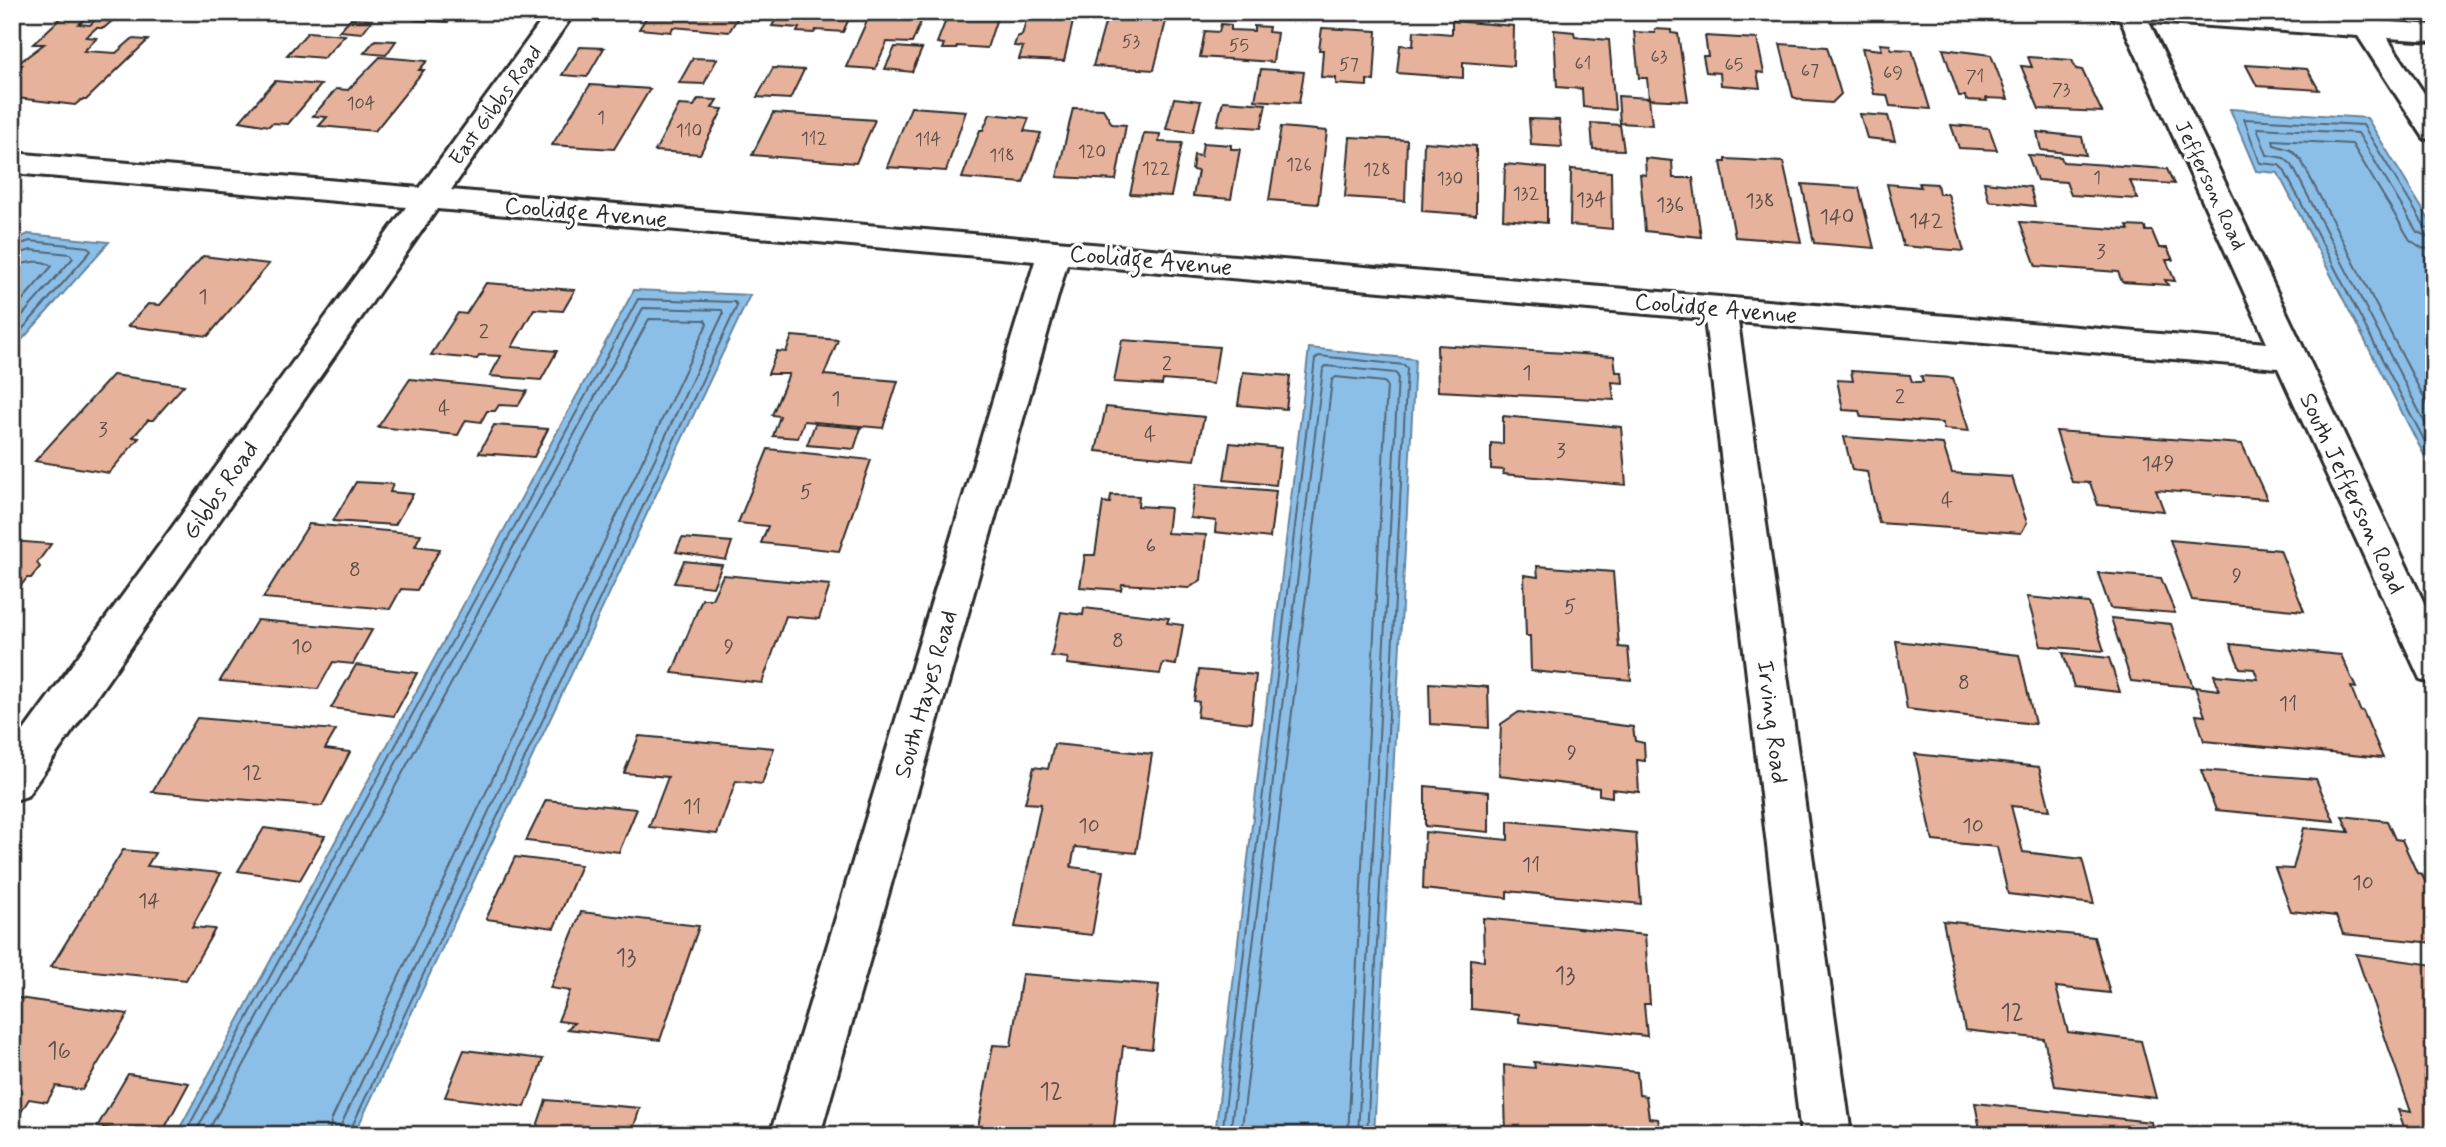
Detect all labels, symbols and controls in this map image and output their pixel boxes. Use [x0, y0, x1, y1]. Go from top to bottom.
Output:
house number: 53 [1122, 30, 1141, 54]
house number: 55 [1229, 34, 1249, 58]
street label: East Gibbs Road [443, 40, 549, 171]
house number: 63 [1651, 45, 1668, 69]
house number: 61 [1575, 52, 1591, 76]
house number: 57 [1339, 53, 1359, 77]
house number: 65 [1725, 53, 1743, 77]
house number: 67 [1801, 59, 1819, 83]
house number: 69 [1883, 61, 1903, 85]
house number: 71 [1966, 65, 1984, 89]
house number: 73 [2052, 78, 2071, 102]
house number: 104 [347, 92, 376, 116]
house number: 1 [597, 106, 605, 130]
street label: Jefferson Road [2168, 116, 2252, 255]
house number: 110 [676, 119, 702, 143]
house number: 112 [801, 127, 828, 151]
house number: 114 [915, 128, 942, 152]
house number: 120 [1078, 140, 1106, 164]
house number: 118 [989, 144, 1015, 168]
house number: 126 [1286, 153, 1312, 177]
house number: 122 [1142, 157, 1170, 181]
house number: 128 [1363, 158, 1391, 182]
house number: 1 [2093, 166, 2101, 190]
house number: 130 [1437, 167, 1463, 191]
house number: 132 [1513, 182, 1539, 206]
house number: 134 [1576, 186, 1606, 214]
house number: 138 [1745, 187, 1775, 215]
street label: Coolidge Avenue [503, 191, 669, 239]
house number: 136 [1656, 191, 1684, 219]
house number: 140 [1820, 203, 1854, 231]
house number: 142 [1909, 207, 1943, 235]
house number: 3 [2096, 238, 2106, 266]
street label: Coolidge Avenue [1068, 239, 1234, 287]
house number: 1 [198, 283, 208, 311]
street label: Coolidge Avenue [1633, 287, 1799, 335]
house number: 2 [479, 318, 489, 346]
house number: 2 [1162, 350, 1172, 378]
house number: 1 [1522, 359, 1532, 387]
house number: 2 [1895, 383, 1905, 411]
house number: 1 [831, 385, 841, 413]
street label: South Jefferson Road [2291, 388, 2412, 599]
house number: 4 [438, 395, 450, 423]
house number: 3 [98, 416, 108, 444]
house number: 4 [1144, 421, 1156, 449]
street label: Gibbs Road [176, 436, 266, 546]
house number: 3 [1556, 437, 1566, 465]
house number: 149 [2141, 450, 2175, 478]
house number: 5 [800, 478, 812, 506]
house number: 4 [1941, 487, 1953, 515]
house number: 6 [1146, 532, 1156, 560]
house number: 8 [349, 556, 361, 584]
house number: 9 [2232, 562, 2242, 590]
house number: 5 [1564, 593, 1576, 621]
street label: South Hayes Road [888, 607, 965, 782]
house number: 8 [1112, 627, 1124, 655]
house number: 10 [291, 633, 313, 661]
house number: 9 [724, 633, 734, 661]
street label: Irving Road [1749, 659, 1794, 785]
house number: 8 [1958, 669, 1970, 697]
house number: 11 [2279, 690, 2297, 718]
house number: 9 [1567, 739, 1577, 767]
house number: 12 [242, 759, 262, 787]
house number: 11 [683, 793, 701, 821]
house number: 10 [1078, 812, 1100, 840]
house number: 10 [1962, 812, 1984, 840]
house number: 11 [1522, 851, 1540, 879]
house number: 10 [2352, 869, 2374, 897]
house number: 14 [138, 887, 160, 915]
house number: 13 [616, 943, 636, 974]
house number: 13 [1555, 961, 1575, 992]
house number: 12 [2000, 998, 2024, 1029]
house number: 16 [47, 1036, 71, 1067]
house number: 12 [1039, 1077, 1063, 1108]

